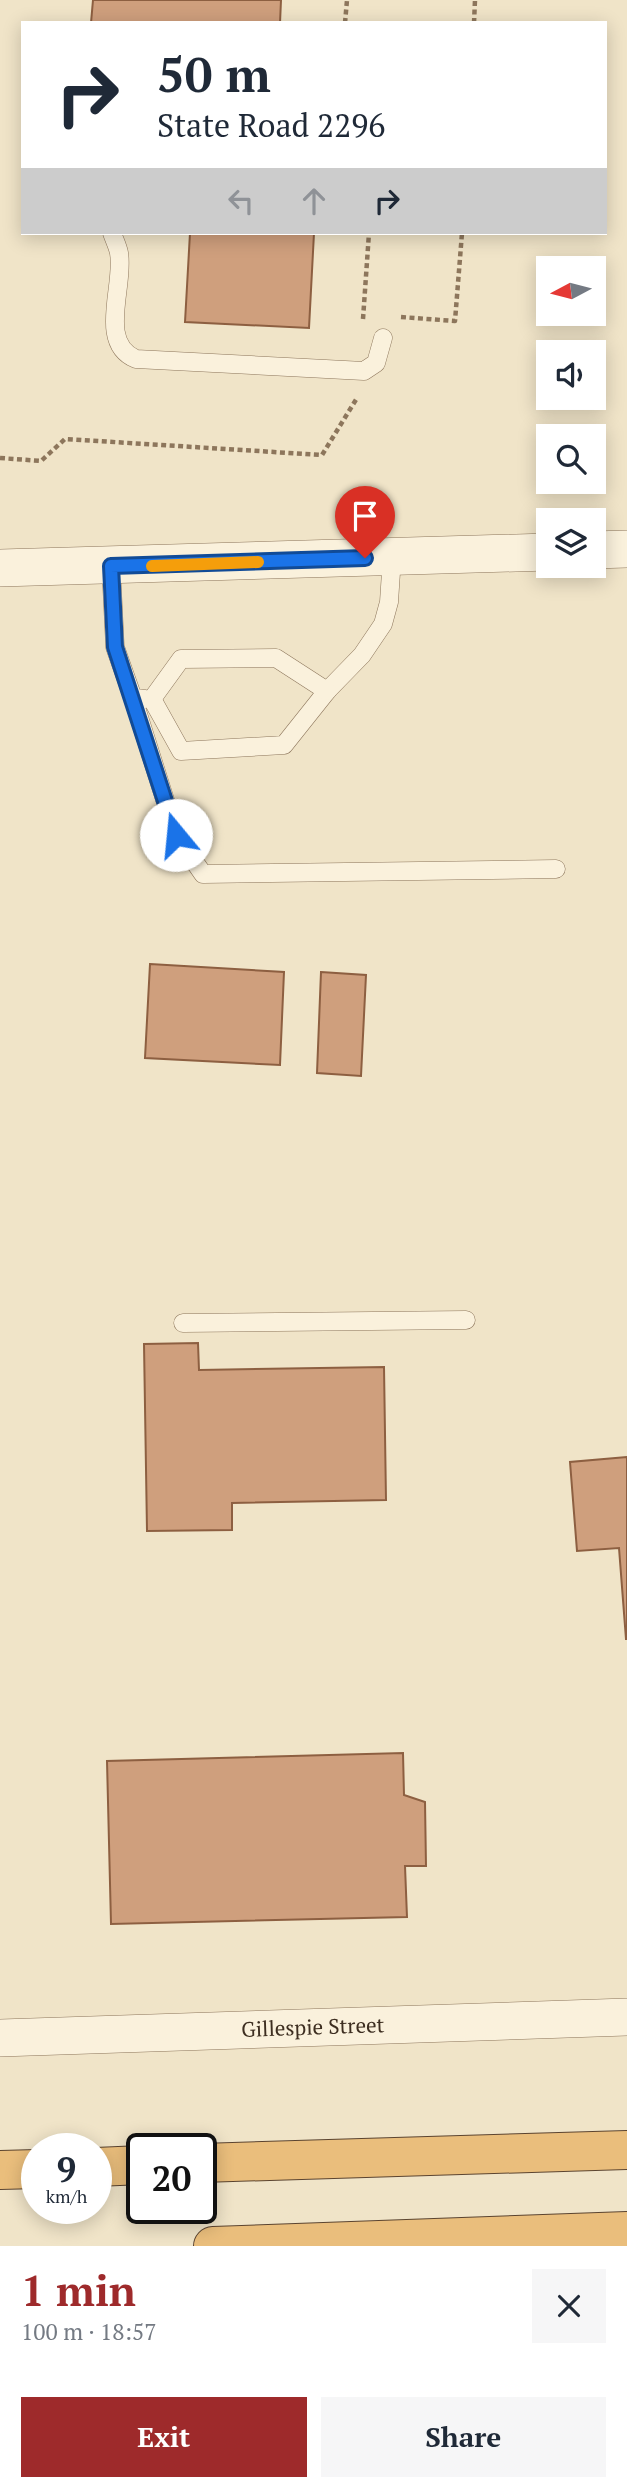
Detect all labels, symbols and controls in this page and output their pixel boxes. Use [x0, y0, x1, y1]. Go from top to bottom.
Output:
text: 50 m [157, 41, 271, 106]
icon: right [42, 49, 133, 140]
text: State Road 2296 [157, 104, 385, 146]
icon: left [222, 182, 260, 220]
icon: ahead [295, 182, 333, 220]
icon: right [368, 182, 406, 220]
north arrow [536, 256, 606, 326]
map controls [536, 256, 606, 578]
button: sound [536, 340, 606, 410]
button: search [536, 424, 606, 494]
pin [335, 486, 395, 558]
icon: arrive [346, 497, 384, 535]
button: layers [536, 508, 606, 578]
position arrow [139, 798, 213, 872]
street label: Gillespie Street [241, 2010, 385, 2043]
speed limit sign: 20 [126, 2133, 217, 2224]
text: 9 [57, 2146, 76, 2192]
text: km/h [46, 2184, 87, 2208]
text: 1 min [21, 2262, 136, 2318]
button: close [532, 2269, 606, 2343]
text: 100 m · 18:57 [21, 2316, 156, 2347]
button: Exit [21, 2397, 307, 2477]
button: Share [321, 2397, 606, 2477]

